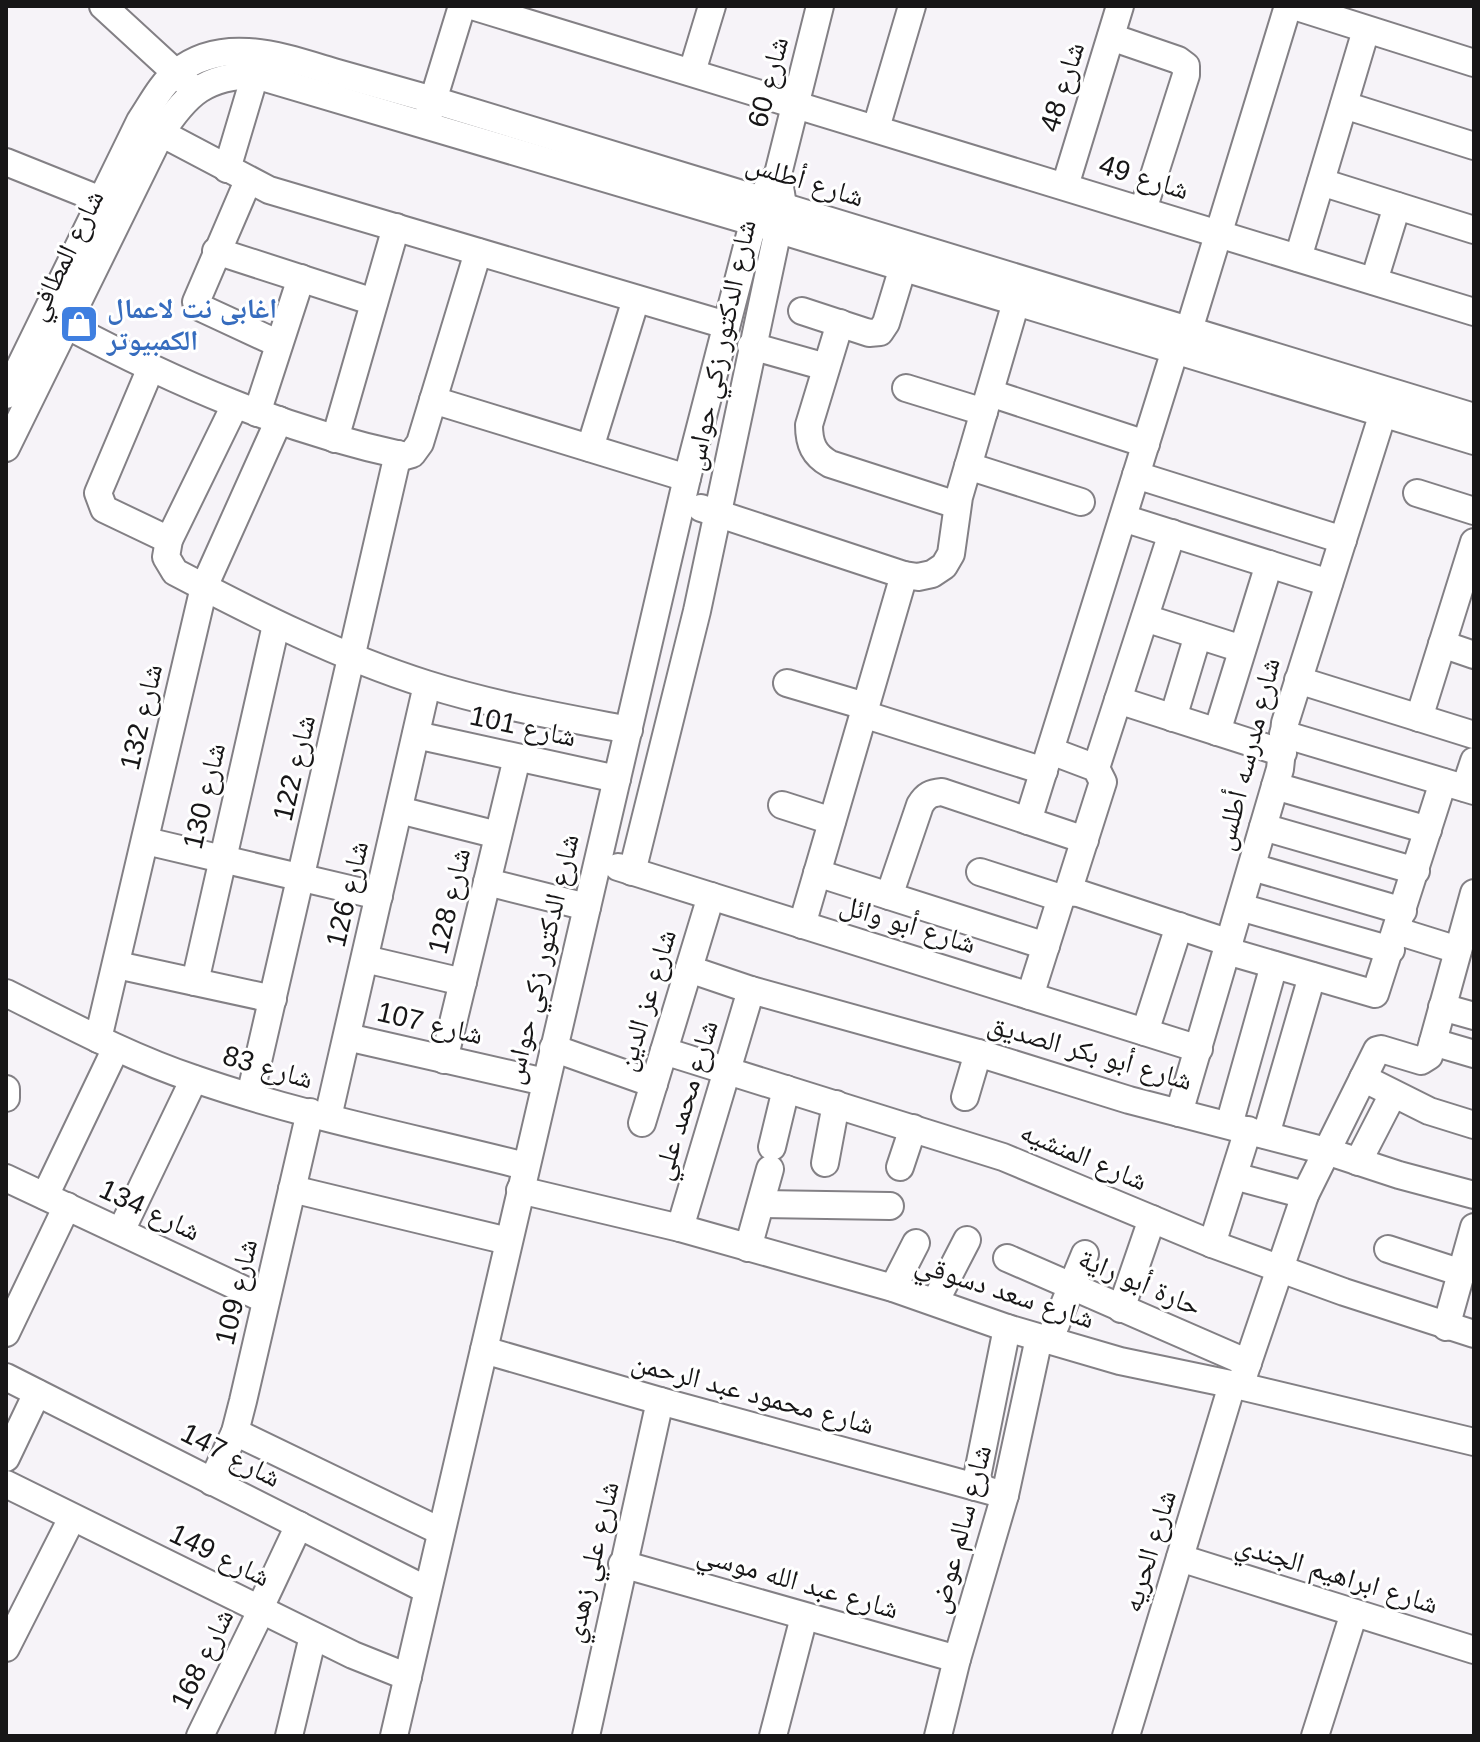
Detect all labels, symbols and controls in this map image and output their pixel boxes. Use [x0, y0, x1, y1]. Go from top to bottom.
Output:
street label: شارع 60 [742, 34, 796, 131]
street label: شارع 48 [1034, 38, 1092, 136]
street label: شارع أطلس [742, 146, 868, 214]
street label: شارع 49 [1095, 149, 1193, 207]
street label: شارع المطافي [20, 185, 116, 328]
street label: شارع الدكتور زكي حواس [678, 217, 769, 475]
place label: اغابى نت لاعمال الكمبيوتر [106, 293, 277, 357]
shop icon: اغابى نت لاعمال الكمبيوتر [58, 303, 100, 345]
street label: شارع مدرسه أطلس [1207, 654, 1288, 854]
street label: شارع 132 [114, 661, 170, 773]
street label: شارع 101 [467, 700, 579, 754]
street label: شارع 122 [267, 712, 323, 824]
street label: شارع 130 [177, 740, 233, 852]
street label: شارع الدكتور زكي حواس [497, 831, 592, 1089]
street label: شارع 126 [320, 838, 376, 950]
street label: شارع 128 [422, 845, 478, 957]
street label: شارع أبو وائل [836, 887, 980, 961]
street label: شارع عز الدين [610, 926, 684, 1075]
street label: شارع 107 [374, 996, 486, 1052]
street label: شارع أبو بكر الصديق [984, 1006, 1196, 1098]
street label: شارع محمد علي [646, 1016, 731, 1186]
street label: شارع 83 [219, 1039, 317, 1097]
street label: شارع المنشيه [1015, 1115, 1152, 1198]
street label: شارع 134 [94, 1173, 205, 1249]
street label: شارع 109 [209, 1236, 265, 1348]
street label: حارة أبو راية [1074, 1241, 1206, 1322]
street label: شارع سعد دسوقي [909, 1247, 1098, 1341]
street label: شارع محمود عبد الرحمن [628, 1346, 878, 1442]
street label: شارع 147 [175, 1417, 286, 1495]
street label: شارع سالم عوض [923, 1441, 1000, 1617]
street label: شارع علي زهدي [557, 1478, 632, 1647]
street label: شارع الحريه [1116, 1486, 1184, 1616]
street label: شارع 149 [164, 1517, 275, 1594]
street label: شارع ابراهيم الجندي [1230, 1528, 1442, 1626]
street label: شارع عبد الله موسي [692, 1537, 902, 1631]
street label: شارع 168 [164, 1604, 241, 1715]

